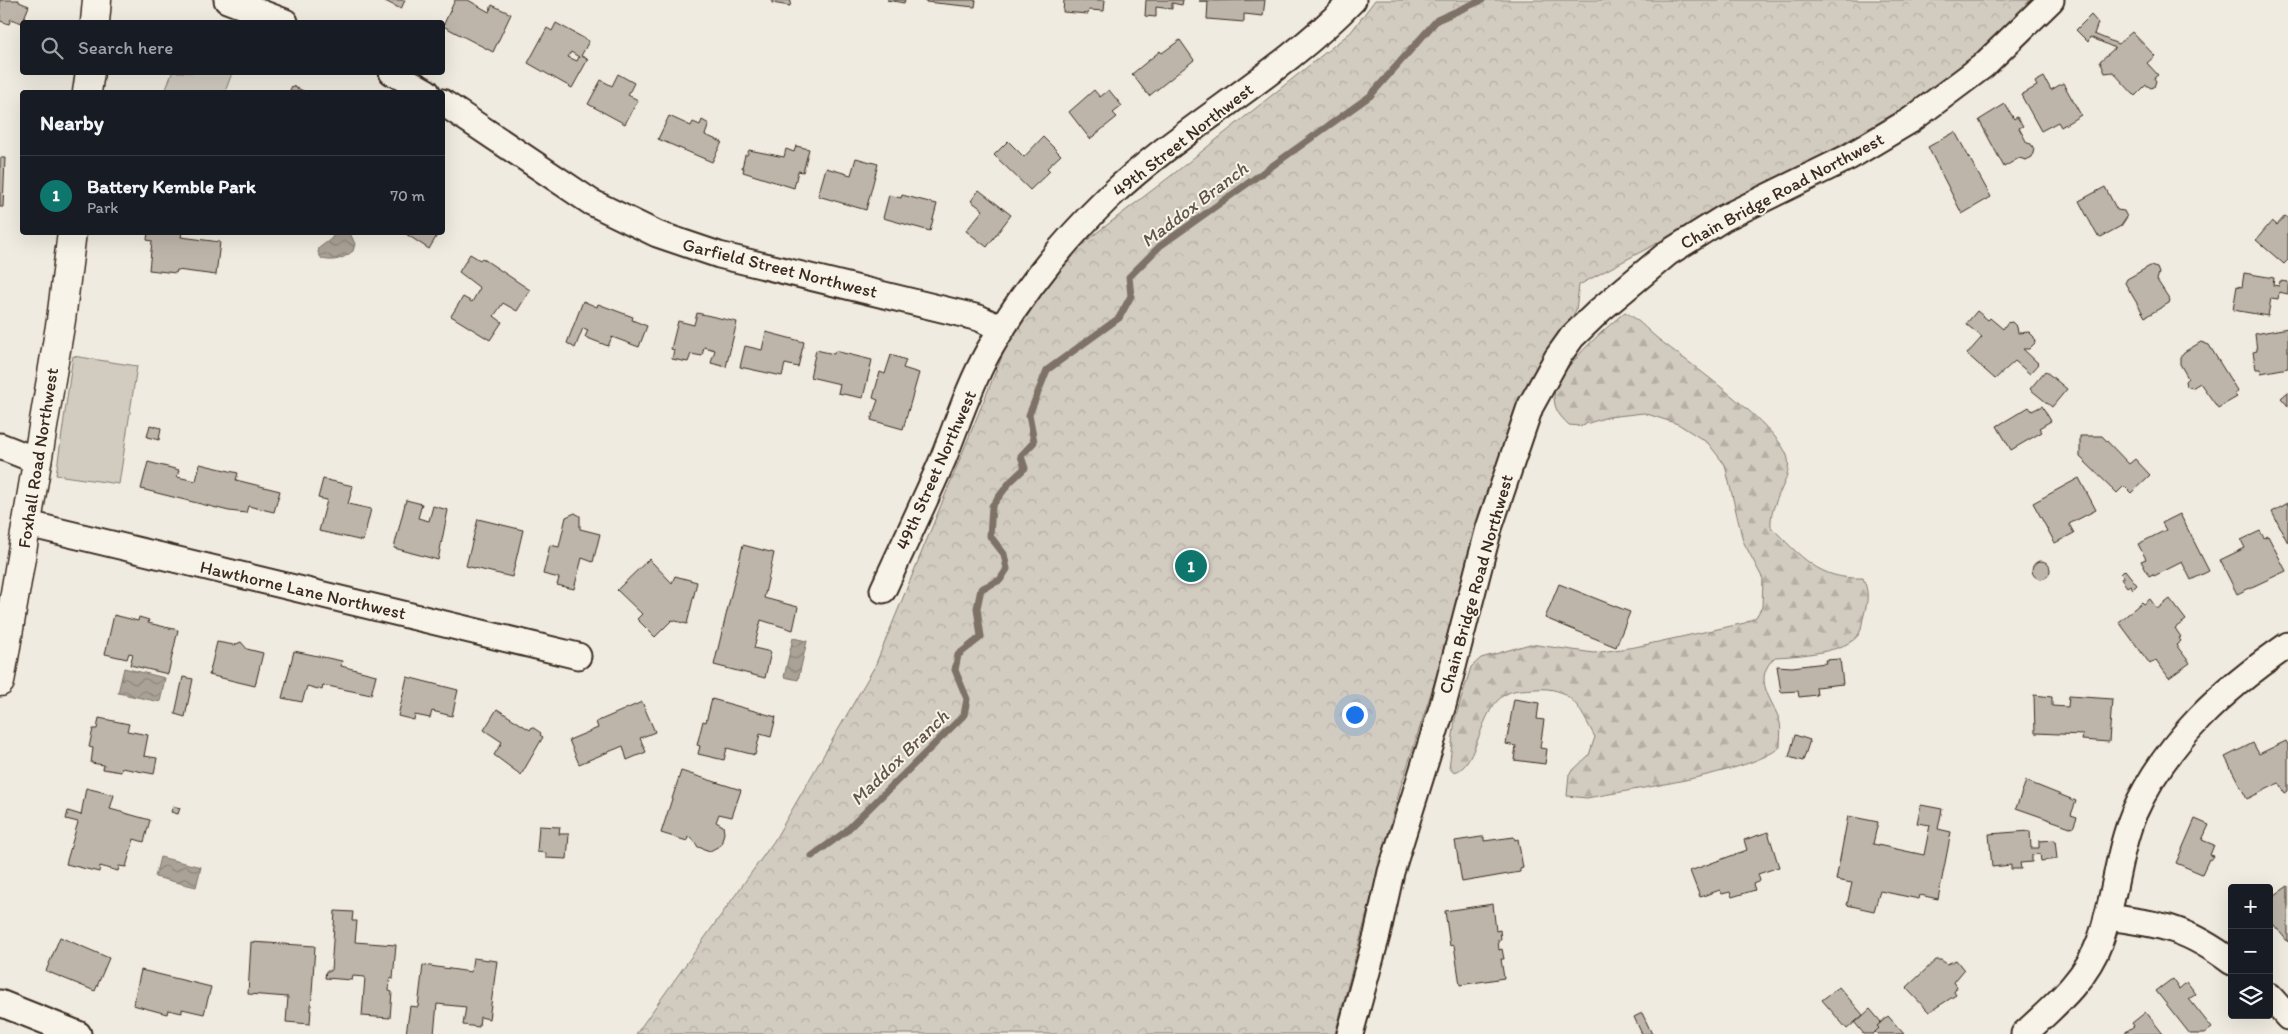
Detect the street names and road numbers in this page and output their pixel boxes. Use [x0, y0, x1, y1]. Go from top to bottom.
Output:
street label: 49th Street Northwest [1108, 78, 1258, 202]
street label: Chain Bridge Road Northwest [1676, 128, 1888, 254]
street label: Garfield Street Northwest [680, 233, 880, 303]
street label: Foxhall Road Northwest [13, 366, 63, 550]
street label: 49th Street Northwest [891, 387, 981, 553]
street label: Chain Bridge Road Northwest [1434, 472, 1518, 696]
street label: Hawthorne Lane Northwest [198, 556, 408, 624]

